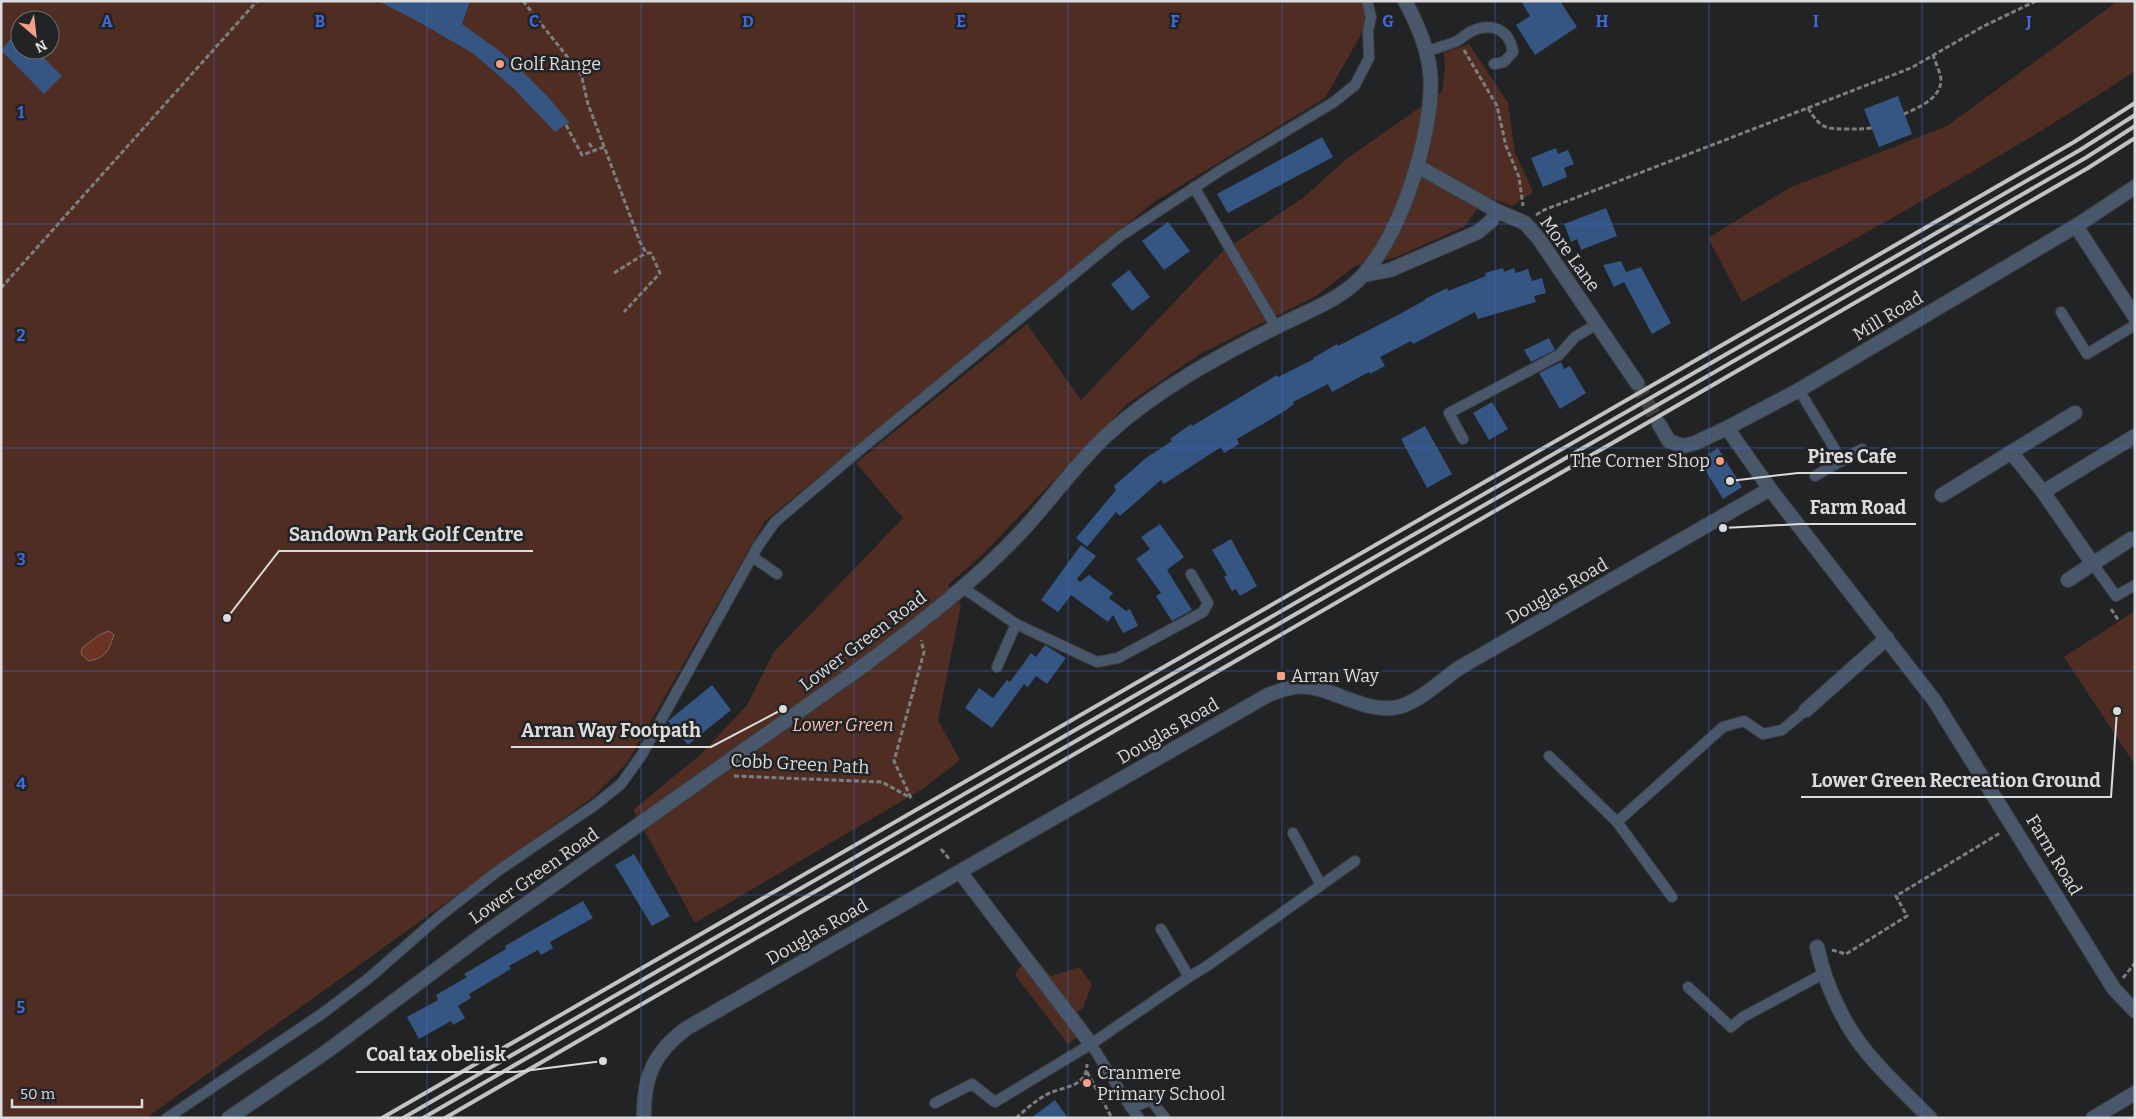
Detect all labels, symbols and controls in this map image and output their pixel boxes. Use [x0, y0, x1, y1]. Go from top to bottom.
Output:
north arrow [10, 10, 60, 60]
text: A [101, 12, 113, 31]
text: B [315, 12, 325, 31]
text: C [529, 12, 539, 31]
text: D [742, 12, 754, 31]
text: E [956, 12, 966, 31]
text: F [1171, 12, 1180, 31]
text: G [1382, 12, 1394, 31]
text: H [1596, 12, 1609, 31]
text: I [1813, 12, 1819, 31]
text: J [2025, 12, 2032, 31]
text: N [32, 36, 50, 56]
place label: Golf Range [510, 53, 601, 75]
marker: Golf Range [494, 58, 506, 70]
text: 1 [18, 103, 25, 122]
street label: More Lane [1535, 212, 1605, 296]
street label: Mill Road [1849, 286, 1927, 345]
text: 2 [16, 326, 26, 345]
callout: Pires Cafe [1798, 439, 1907, 473]
text: Pires Cafe [1807, 445, 1897, 468]
place label: The Corner Shop [1570, 450, 1710, 472]
marker: The Corner Shop [1714, 455, 1726, 467]
callout: Farm Road [1800, 490, 1916, 524]
text: Farm Road [1810, 496, 1907, 519]
callout: Sandown Park Golf Centre [279, 517, 533, 551]
text: Sandown Park Golf Centre [289, 523, 523, 546]
text: 3 [16, 550, 26, 569]
street label: Douglas Road [1502, 553, 1612, 629]
street label: Lower Green Road [795, 586, 931, 696]
place label: Arran Way [1291, 665, 1380, 687]
marker: Arran Way [1275, 670, 1287, 682]
street label: Douglas Road [1113, 693, 1223, 769]
callout: Arran Way Footpath [511, 713, 711, 747]
park label: Lower Green [792, 714, 894, 736]
text: Arran Way Footpath [521, 719, 701, 742]
street label: Cobb Green Path [730, 749, 870, 779]
callout: Lower Green Recreation Ground [1801, 763, 2111, 797]
text: Lower Green Recreation Ground [1811, 769, 2101, 792]
text: 4 [16, 774, 26, 793]
street label: Farm Road [2021, 811, 2087, 900]
street label: Lower Green Road [465, 823, 603, 929]
street label: Douglas Road [762, 894, 872, 970]
text: 5 [17, 998, 26, 1017]
callout: Coal tax obelisk [356, 1038, 516, 1072]
text: Coal tax obelisk [366, 1043, 507, 1066]
place label: Cranmere Primary School [1097, 1062, 1226, 1105]
scale bar [12, 1076, 142, 1108]
marker: Cranmere Primary School [1081, 1077, 1093, 1089]
text: 50 m [20, 1085, 56, 1103]

